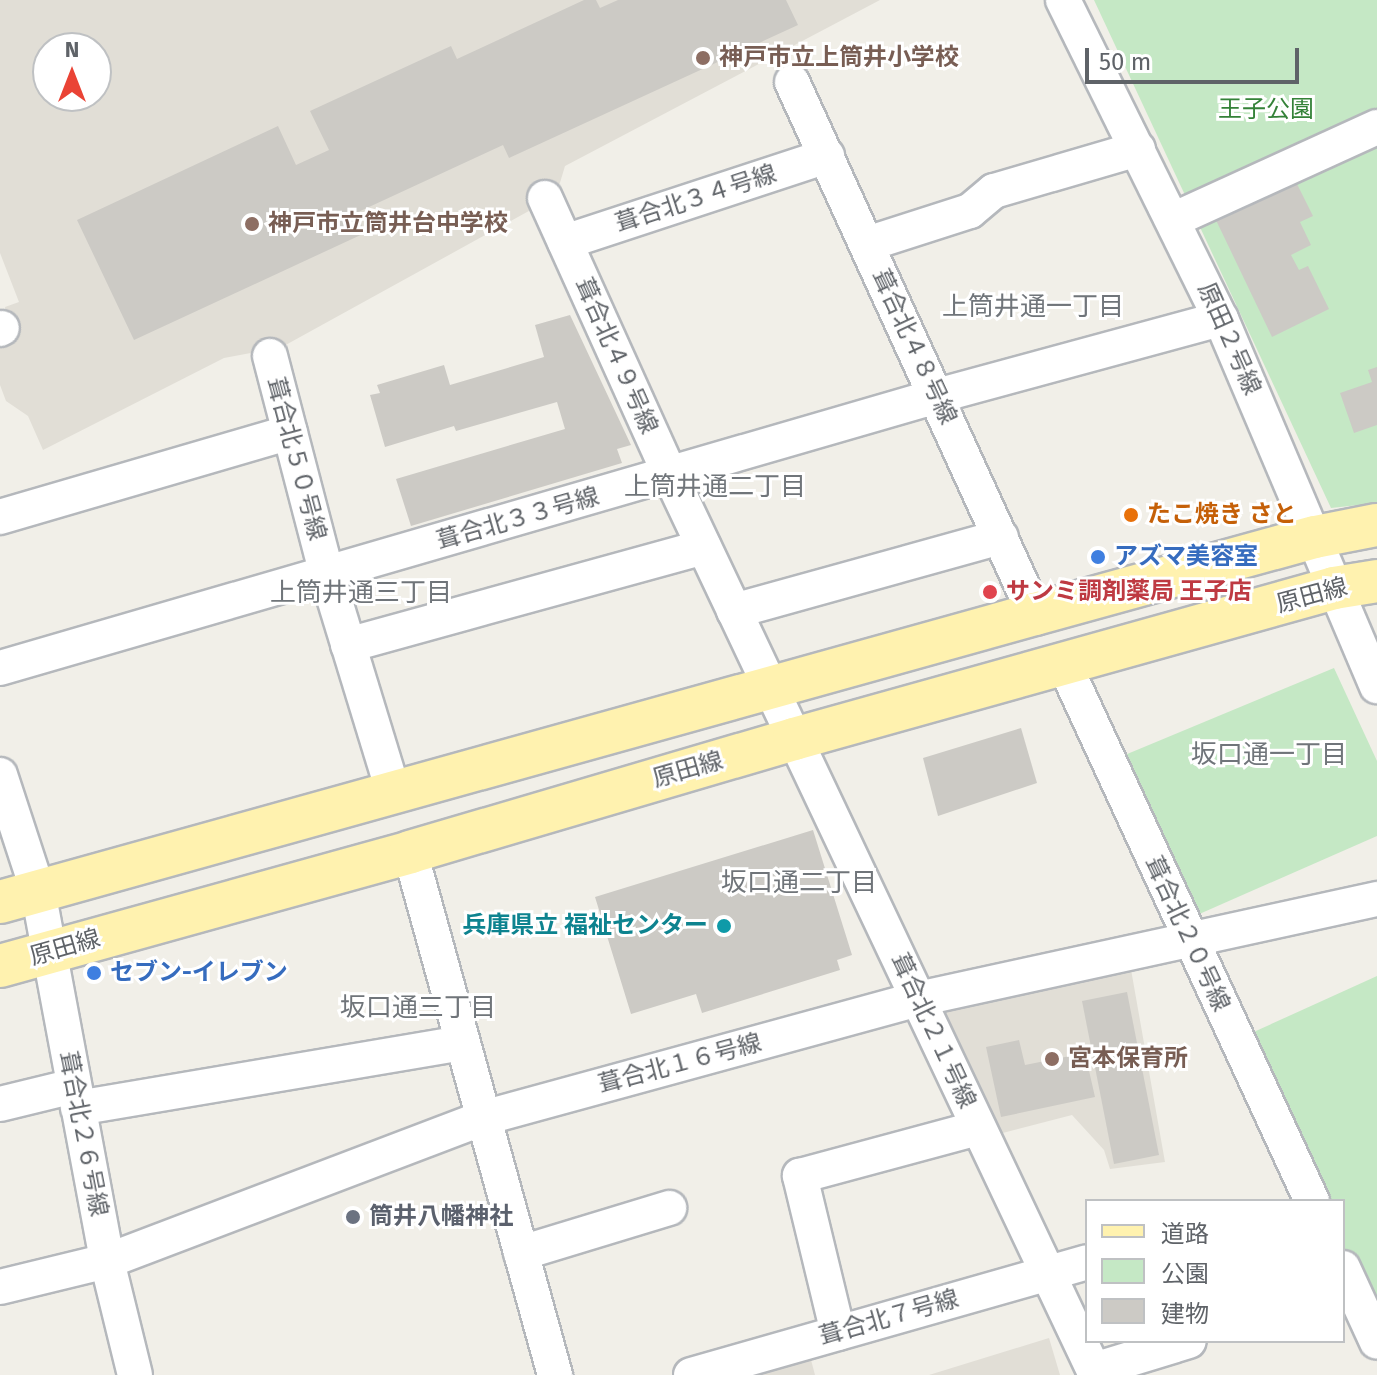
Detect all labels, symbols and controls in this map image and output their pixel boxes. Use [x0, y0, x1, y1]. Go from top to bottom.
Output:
north arrow [32, 32, 112, 112]
scale bar [1089, 32, 1303, 82]
text: N [65, 36, 79, 63]
place label: 神戸市立上筒井小学校 [719, 44, 959, 72]
text: 50 m [1099, 48, 1151, 76]
marker: 神戸市立上筒井小学校 [694, 49, 712, 67]
park label: 王子公園 [1218, 96, 1314, 124]
street label: 葺合北３４号線 [612, 159, 780, 239]
place label: 神戸市立筒井台中学校 [268, 210, 508, 238]
marker: 神戸市立筒井台中学校 [243, 215, 261, 233]
street label: 葺合北４８号線 [865, 265, 963, 429]
street label: 葺合北４９号線 [569, 273, 663, 439]
street label: 原田２号線 [1191, 278, 1267, 400]
district label: 上筒井通一丁目 [942, 291, 1124, 323]
street label: 葺合北５０号線 [260, 374, 332, 544]
district label: 上筒井通二丁目 [624, 471, 806, 503]
street label: 葺合北３３号線 [433, 482, 603, 556]
place label: たこ焼き さと [1147, 501, 1297, 529]
marker: たこ焼き さと [1122, 506, 1140, 524]
place label: アズマ美容室 [1114, 543, 1258, 571]
marker: アズマ美容室 [1089, 548, 1107, 566]
street label: 原田線 [1273, 573, 1351, 619]
district label: 上筒井通三丁目 [270, 577, 452, 609]
place label: サンミ調剤薬局 王子店 [1006, 578, 1252, 606]
marker: サンミ調剤薬局 王子店 [981, 583, 999, 601]
district label: 坂口通一丁目 [1191, 739, 1347, 771]
street label: 原田線 [649, 746, 727, 794]
street label: 葺合北２０号線 [1138, 852, 1236, 1016]
district label: 坂口通二丁目 [721, 867, 877, 899]
place label: 兵庫県立 福祉センター [462, 912, 708, 940]
marker: 兵庫県立 福祉センター [715, 917, 733, 935]
street label: 原田線 [26, 924, 104, 972]
street label: 葺合北２１号線 [884, 949, 982, 1113]
place label: セブン-イレブン [110, 959, 288, 987]
marker: セブン-イレブン [85, 964, 103, 982]
district label: 坂口通三丁目 [340, 992, 496, 1024]
street label: 葺合北１６号線 [595, 1028, 765, 1100]
place label: 宮本保育所 [1068, 1045, 1188, 1073]
street label: 葺合北２６号線 [53, 1049, 113, 1219]
marker: 宮本保育所 [1043, 1050, 1061, 1068]
legend [1085, 1199, 1345, 1343]
place label: 筒井八幡神社 [369, 1203, 513, 1231]
marker: 筒井八幡神社 [344, 1208, 362, 1226]
text: 道路 [1161, 1220, 1209, 1248]
text: 公園 [1161, 1260, 1209, 1288]
street label: 葺合北７号線 [816, 1284, 962, 1352]
text: 建物 [1161, 1300, 1209, 1328]

